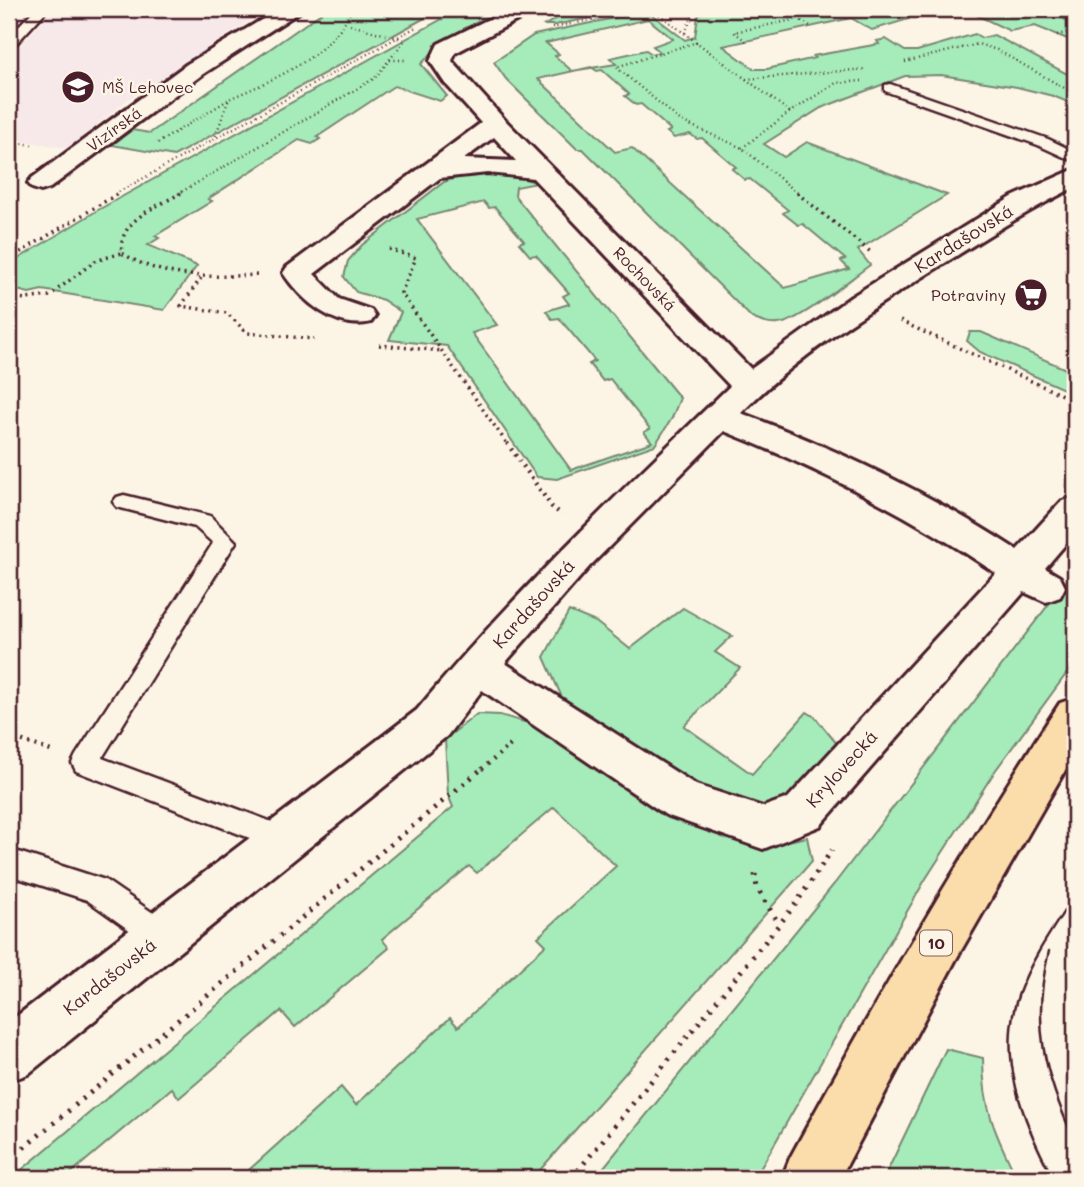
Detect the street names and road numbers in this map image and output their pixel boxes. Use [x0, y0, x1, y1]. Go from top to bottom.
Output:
street label: Vizírská [82, 101, 146, 156]
street label: Kardašovská [910, 198, 1017, 278]
street label: Rochovská [609, 242, 682, 316]
street label: Kardašovská [487, 554, 580, 653]
street label: Krylovecká [800, 724, 882, 812]
road number: 10 [920, 931, 952, 956]
street label: Kardašovská [58, 932, 161, 1020]

